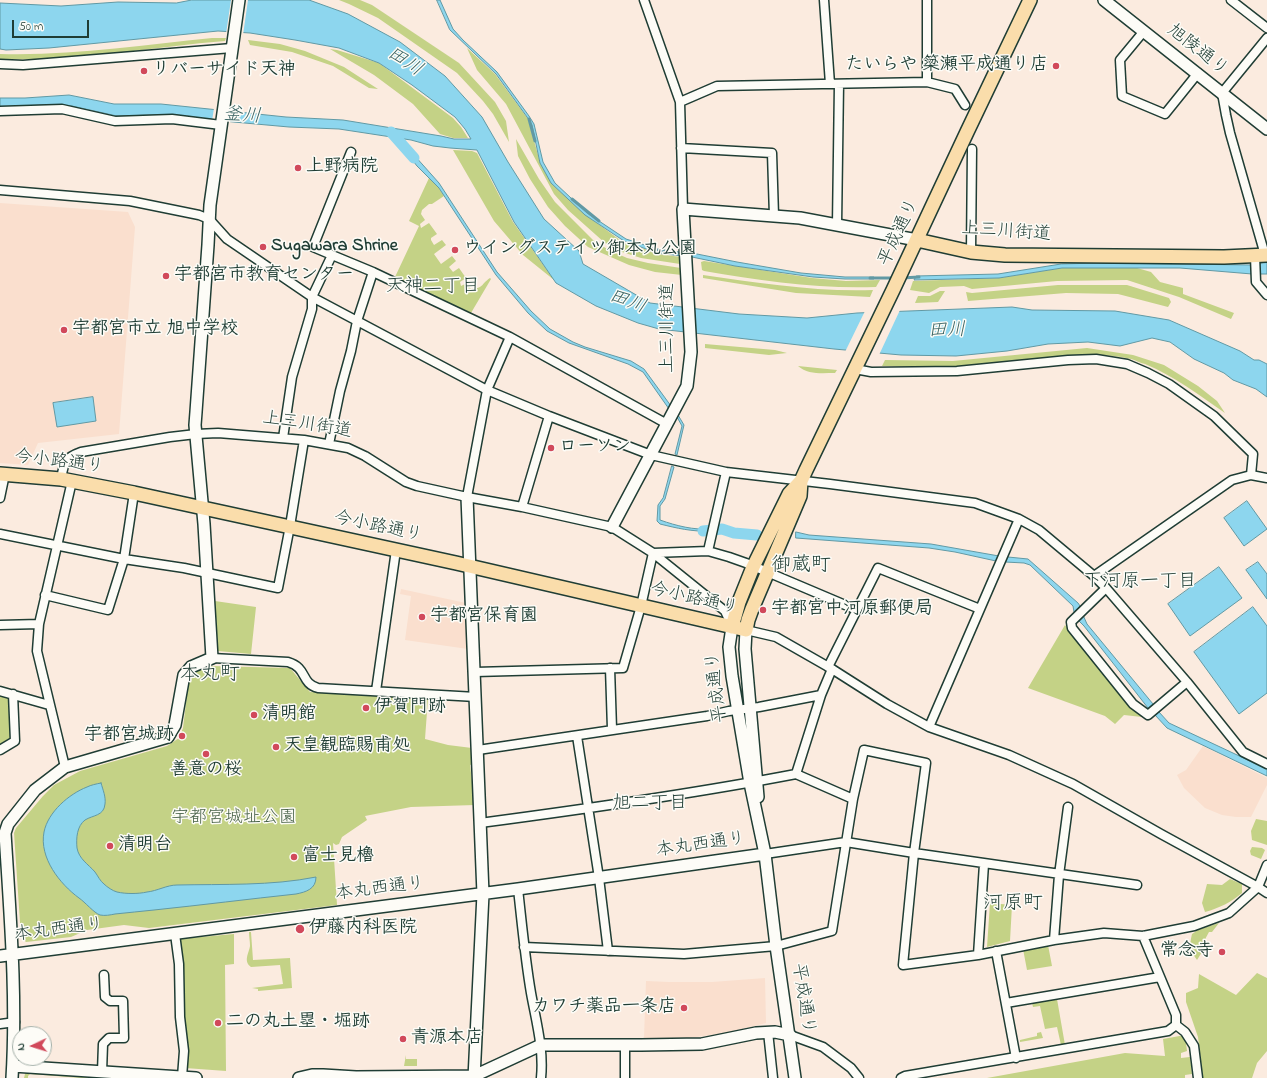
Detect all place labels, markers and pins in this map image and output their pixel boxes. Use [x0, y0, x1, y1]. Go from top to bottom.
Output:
place label: たいらや 簗瀬平成通り店 [846, 55, 1048, 77]
place label: リバーサイド天神 [152, 60, 296, 82]
marker: たいらや 簗瀬平成通り店 [1051, 61, 1061, 71]
marker: リバーサイド天神 [139, 66, 149, 76]
place label: 上野病院 [306, 157, 378, 179]
marker: 上野病院 [293, 163, 303, 173]
place label: Sugawara Shrine [271, 236, 398, 258]
place label: ウイングステイツ御本丸公園 [463, 239, 697, 261]
marker: Sugawara Shrine [258, 242, 268, 252]
marker: ウイングステイツ御本丸公園 [450, 245, 460, 255]
place label: 宇都宮市教育センター [174, 265, 354, 287]
marker: 宇都宮市教育センター [161, 271, 171, 281]
place label: 宇都宮市立 旭中学校 [72, 319, 238, 341]
marker: 宇都宮市立 旭中学校 [59, 325, 69, 335]
place label: ローソン [559, 437, 631, 459]
marker: ローソン [546, 443, 556, 453]
place label: 宇都宮中河原郵便局 [771, 599, 933, 621]
marker: 宇都宮中河原郵便局 [758, 605, 768, 615]
place label: 宇都宮保育園 [430, 606, 538, 628]
marker: 宇都宮保育園 [417, 612, 427, 622]
place label: 伊賀門跡 [374, 697, 446, 719]
marker: 伊賀門跡 [361, 703, 371, 713]
place label: 清明館 [262, 704, 316, 726]
marker: 清明館 [249, 710, 259, 720]
place label: 宇都宮城跡 [84, 725, 174, 747]
marker: 宇都宮城跡 [177, 731, 187, 741]
place label: 天皇観臨賜甫処 [284, 736, 410, 758]
marker: 天皇観臨賜甫処 [271, 742, 281, 752]
marker: 善意の桜 [201, 749, 211, 759]
place label: 善意の桜 [170, 760, 242, 782]
place label: 清明台 [118, 835, 172, 857]
marker: 清明台 [105, 841, 115, 851]
place label: 富士見櫓 [302, 846, 374, 868]
marker: 富士見櫓 [289, 852, 299, 862]
place label: 伊藤内科医院 [309, 918, 417, 940]
marker: 伊藤内科医院 [294, 923, 306, 935]
place label: 常念寺 [1160, 941, 1214, 963]
marker: 常念寺 [1217, 947, 1227, 957]
place label: カワチ薬品一条店 [532, 997, 676, 1019]
marker: カワチ薬品一条店 [679, 1003, 689, 1013]
place label: 二の丸土塁・堀跡 [226, 1012, 370, 1034]
marker: 二の丸土塁・堀跡 [213, 1018, 223, 1028]
place label: 青源本店 [411, 1028, 483, 1050]
marker: 青源本店 [398, 1034, 408, 1044]

